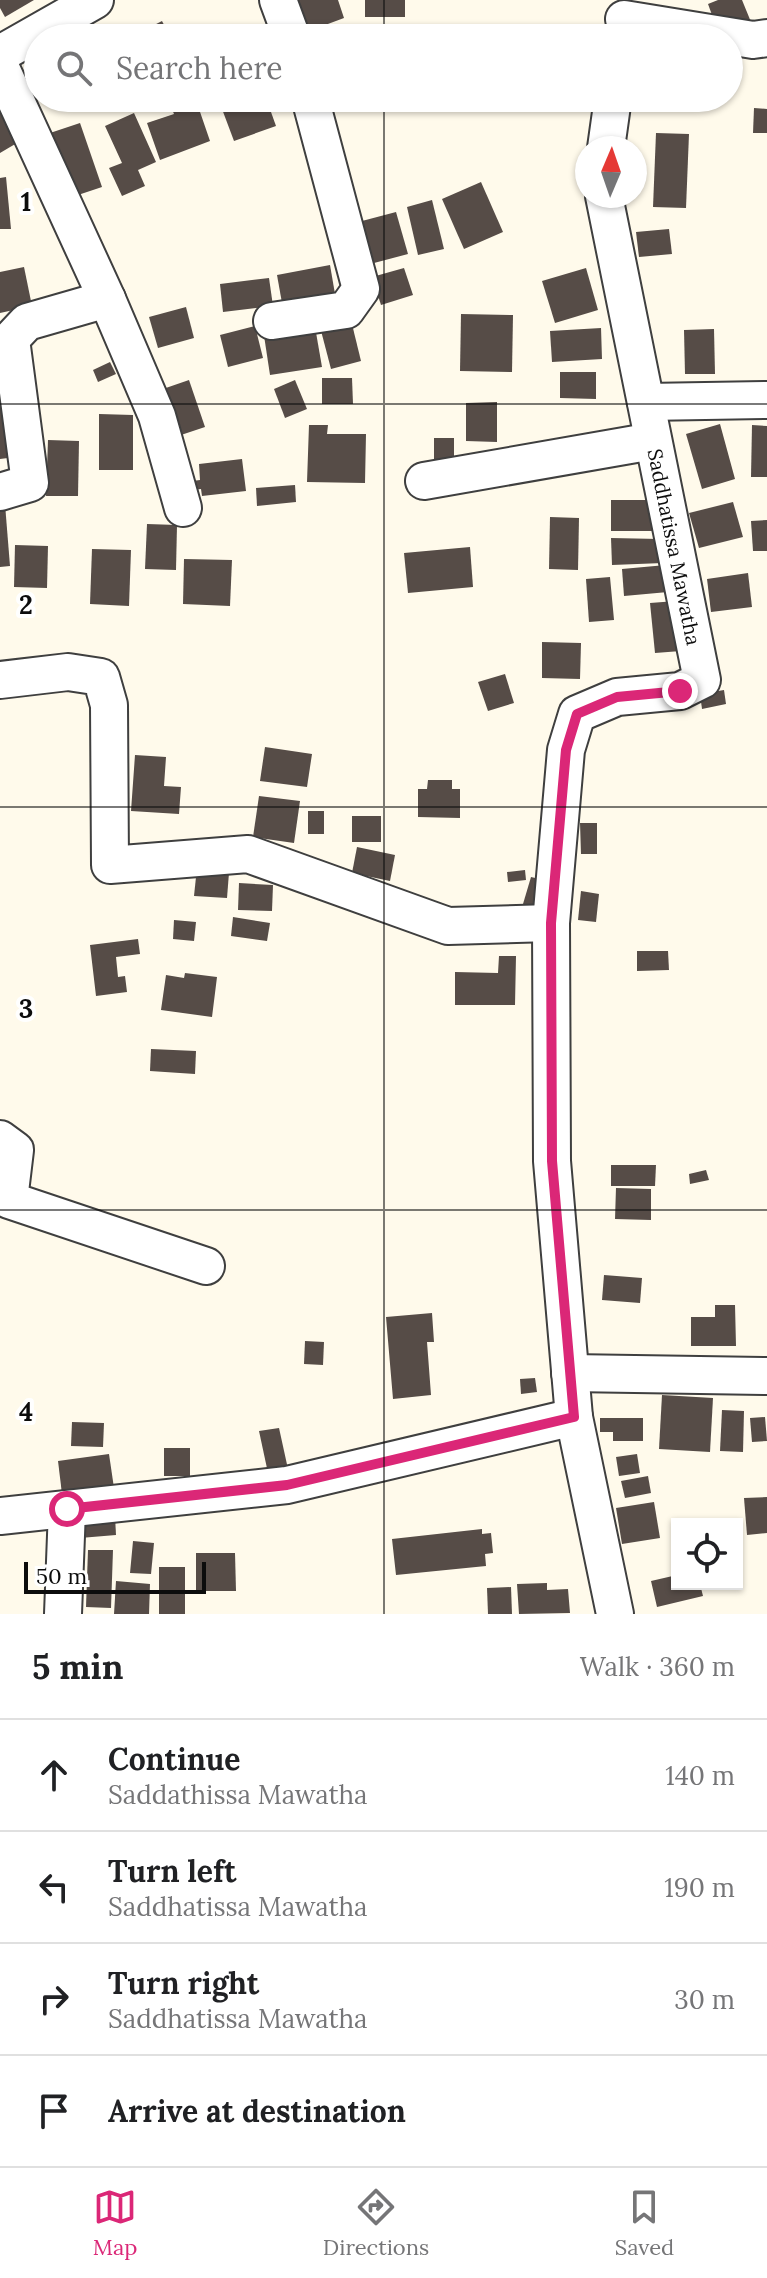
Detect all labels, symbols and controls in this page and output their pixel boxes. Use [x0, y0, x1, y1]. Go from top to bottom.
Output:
search box [24, 24, 743, 112]
icon: search [52, 46, 96, 90]
text: Search here [116, 49, 283, 87]
north arrow [575, 136, 647, 208]
text: 1 [21, 185, 31, 218]
street label: Saddhatissa Mawatha [643, 447, 707, 647]
text: 2 [19, 588, 33, 621]
route end [662, 673, 698, 709]
text: 3 [19, 992, 33, 1025]
text: 4 [19, 1395, 33, 1428]
route start [49, 1491, 85, 1527]
map controls [671, 1518, 743, 1590]
button: locate [671, 1518, 743, 1590]
scale bar [24, 1558, 206, 1594]
text: 50 m [36, 1562, 87, 1590]
text: 5 min [32, 1645, 123, 1688]
text: Walk · 360 m [580, 1650, 735, 1683]
text: Continue [108, 1740, 240, 1778]
icon: ahead [32, 1753, 76, 1797]
text: 140 m [665, 1759, 735, 1792]
text: Saddathissa Mawatha [108, 1778, 368, 1811]
text: Turn left [108, 1852, 236, 1890]
icon: left [32, 1865, 76, 1909]
text: 190 m [664, 1871, 735, 1904]
text: Saddhatissa Mawatha [108, 1890, 368, 1923]
text: Turn right [108, 1964, 259, 2002]
icon: right [32, 1977, 76, 2021]
text: 30 m [674, 1983, 735, 2016]
text: Saddhatissa Mawatha [108, 2002, 368, 2035]
icon: arrive [32, 2089, 76, 2133]
text: Arrive at destination [108, 2092, 406, 2130]
tab: Map [93, 2185, 137, 2261]
tab: Directions [323, 2185, 429, 2261]
tab: Saved [615, 2185, 674, 2261]

